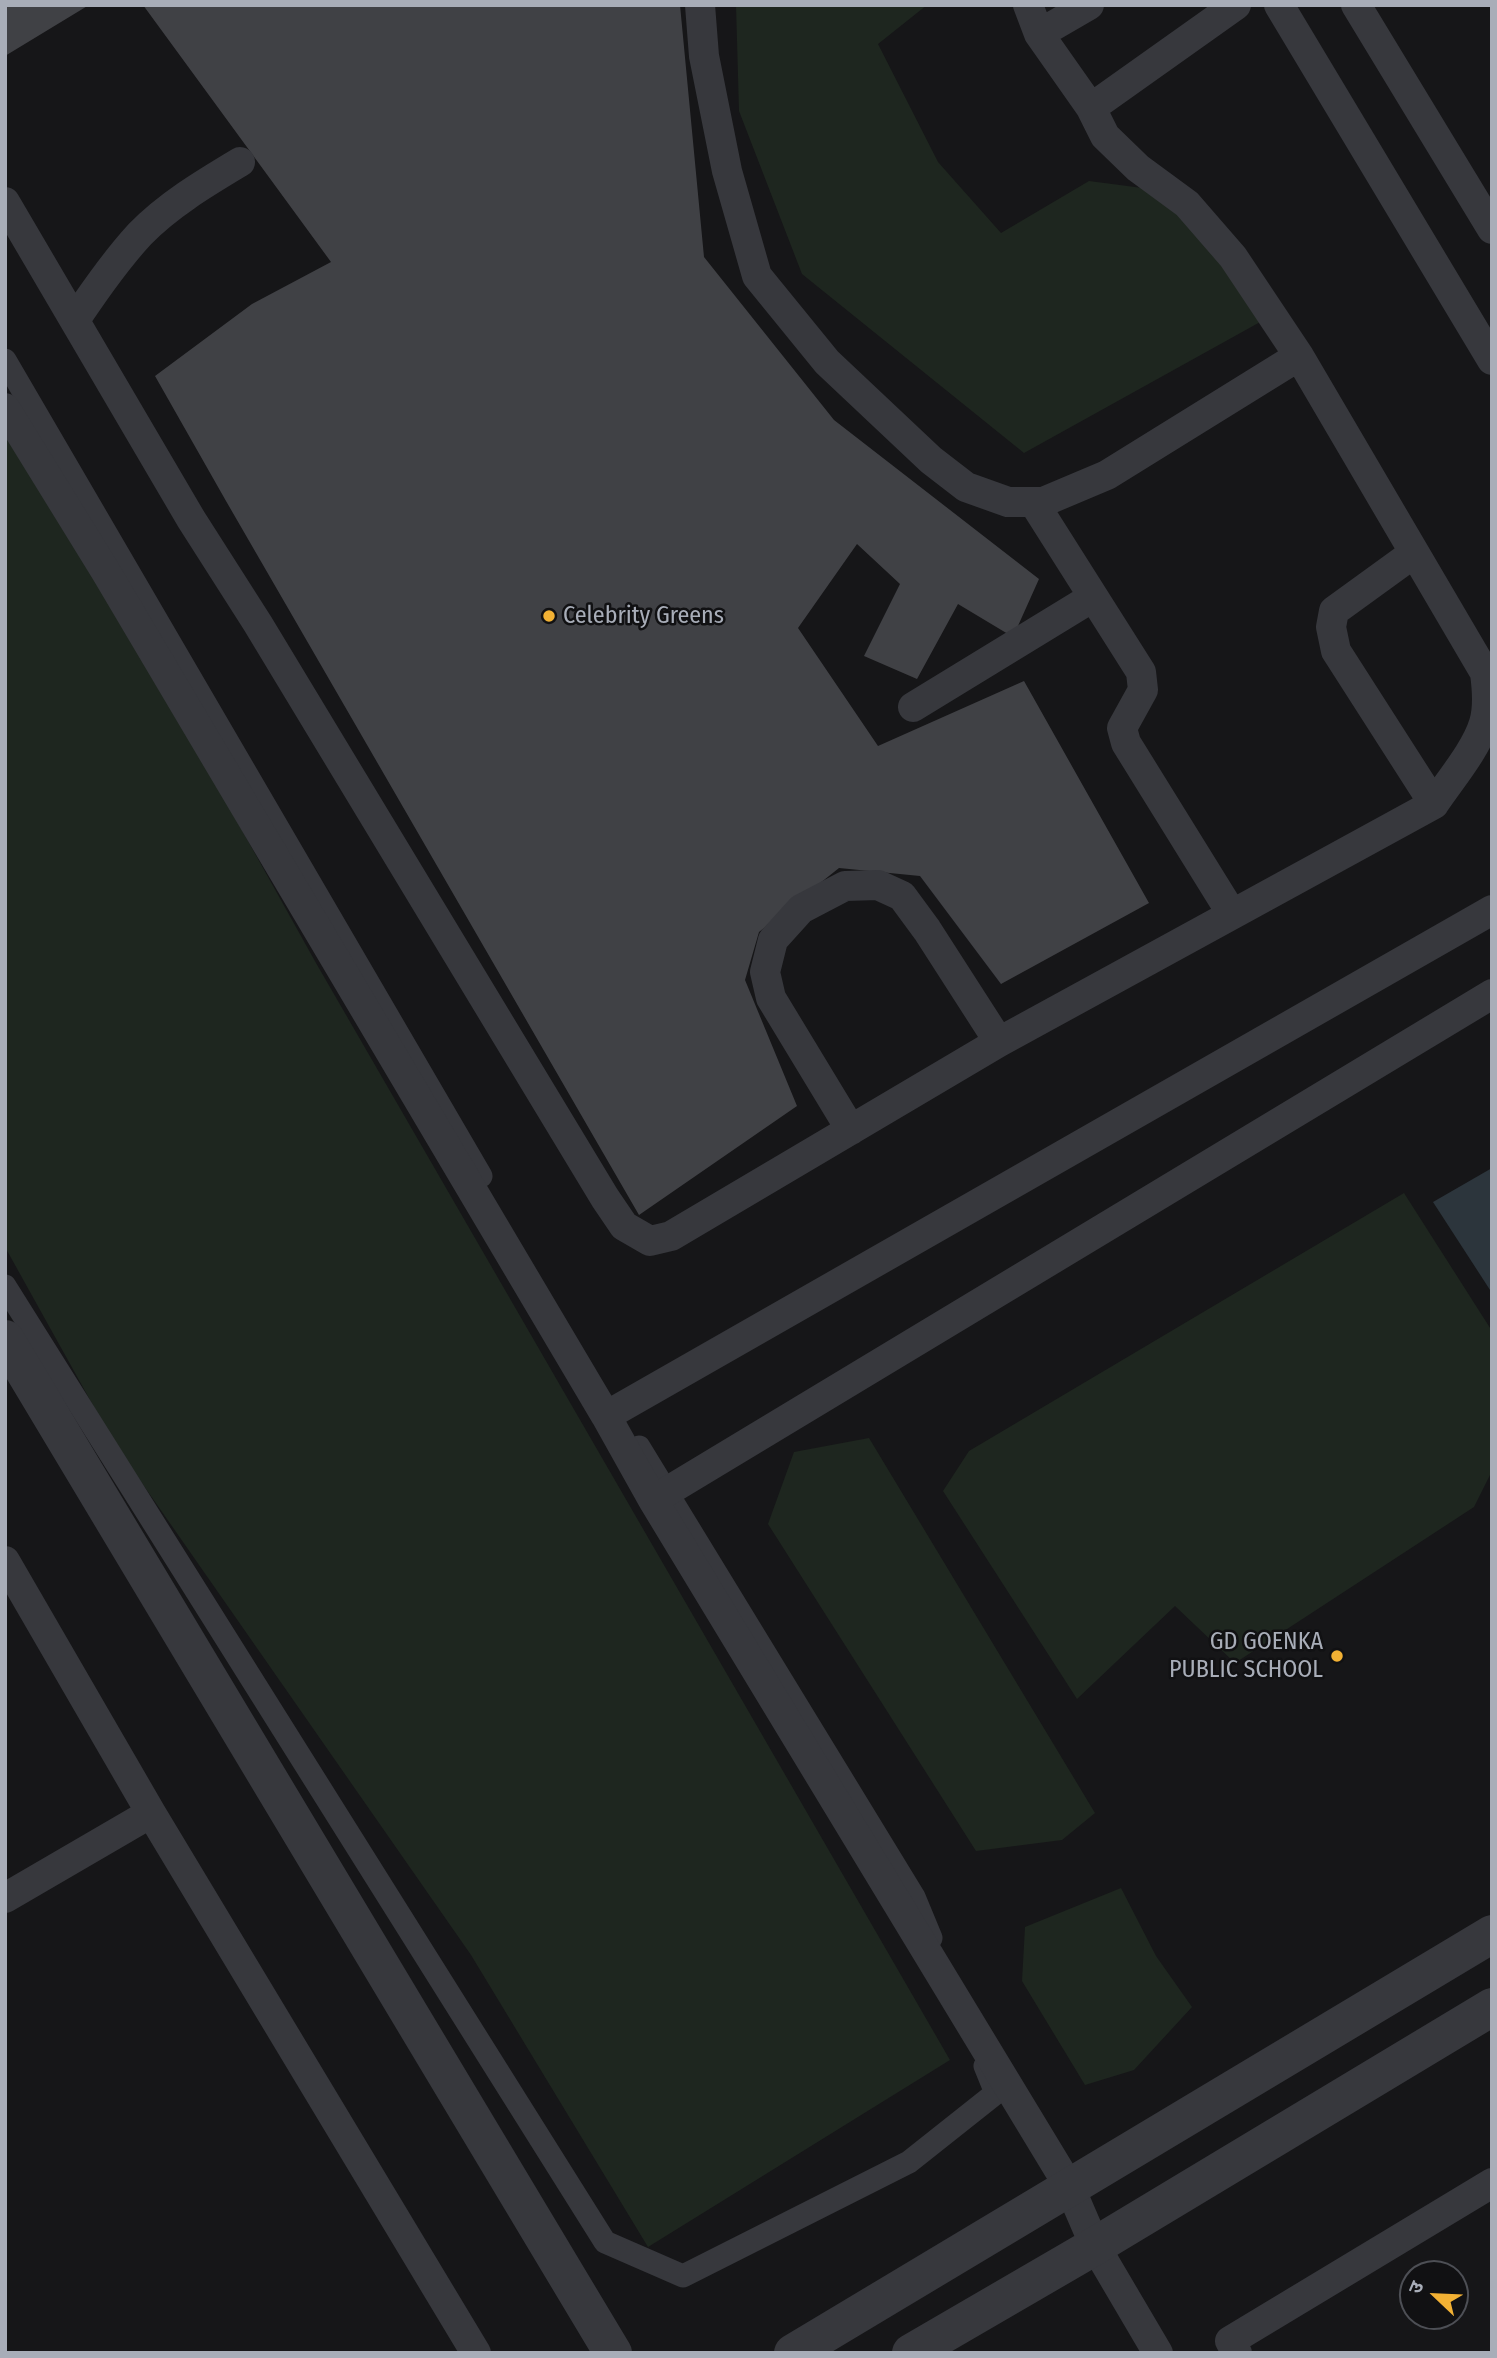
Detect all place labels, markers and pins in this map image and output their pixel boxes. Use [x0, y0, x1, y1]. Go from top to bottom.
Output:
place label: Celebrity Greens [563, 602, 724, 630]
marker: Celebrity Greens [541, 608, 557, 624]
place label: GD GOENKA PUBLIC SCHOOL [1169, 1628, 1323, 1684]
marker: GD GOENKA PUBLIC SCHOOL [1329, 1648, 1345, 1664]

